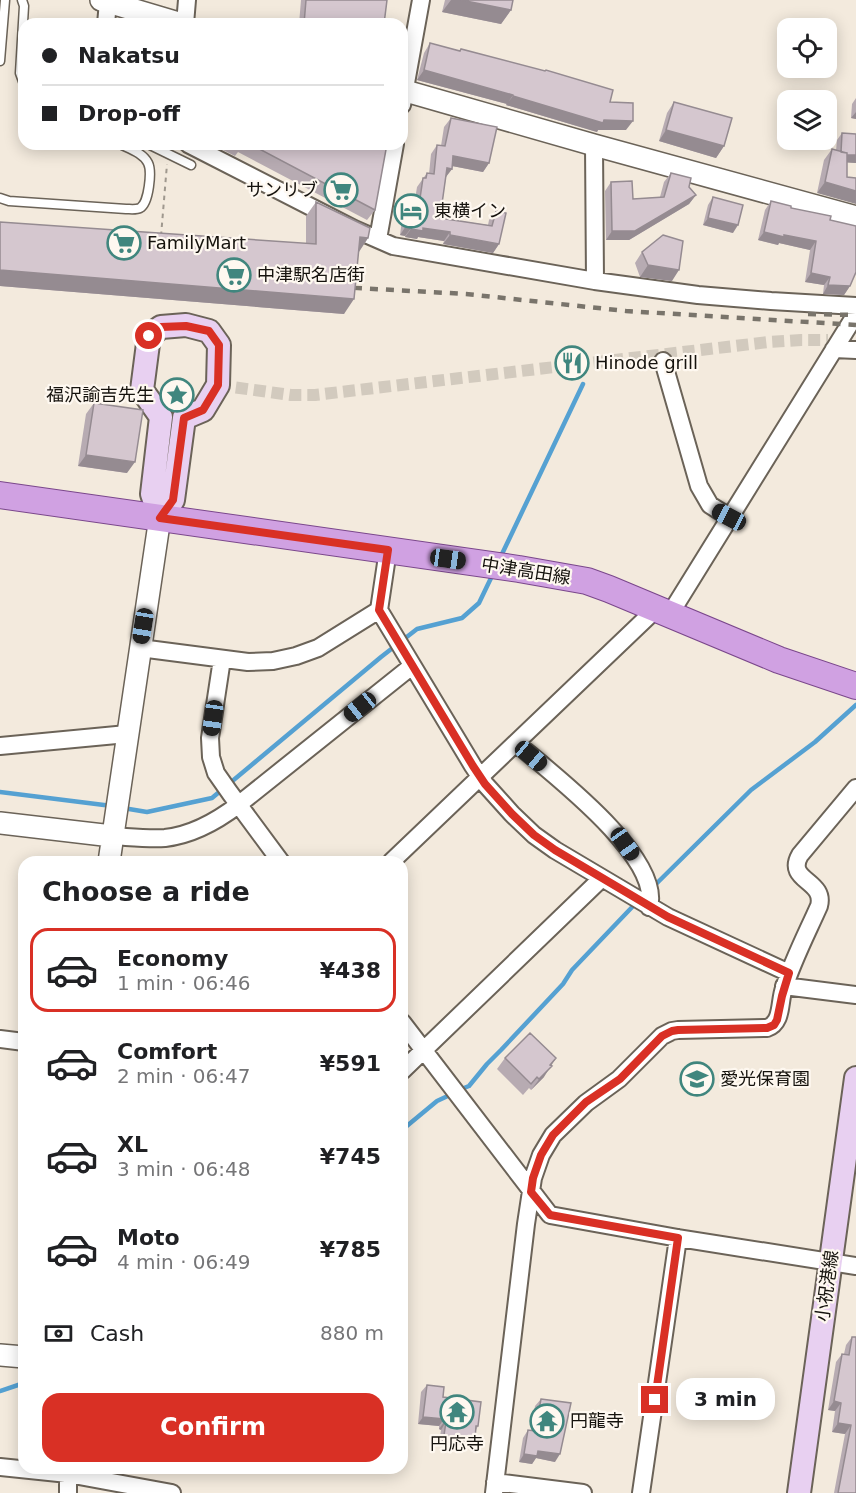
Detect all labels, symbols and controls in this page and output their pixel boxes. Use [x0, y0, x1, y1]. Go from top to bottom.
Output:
map controls [777, 18, 837, 150]
button: locate [777, 18, 837, 78]
text: Nakatsu [78, 43, 180, 68]
button: layers [777, 90, 837, 150]
text: Drop-off [78, 101, 180, 126]
supermarket icon: サンリブ [323, 172, 359, 208]
place label: サンリブ [246, 179, 318, 200]
hotel icon: 東横イン [393, 193, 429, 229]
place label: 東横イン [434, 200, 506, 221]
supermarket icon: FamilyMart [106, 225, 142, 261]
place label: FamilyMart [147, 232, 246, 253]
supermarket icon: 中津駅名店街 [216, 257, 252, 293]
place label: 中津駅名店街 [257, 264, 365, 285]
route start [135, 322, 162, 349]
restaurant icon: Hinode grill [554, 345, 590, 381]
place label: Hinode grill [595, 352, 698, 373]
place icon: 福沢諭吉先生 [159, 377, 195, 413]
place label: 福沢諭吉先生 [46, 384, 154, 405]
car [709, 501, 749, 533]
car [429, 548, 467, 570]
street label: 中津高田線 [480, 553, 572, 588]
car [131, 607, 155, 645]
car [340, 689, 380, 725]
car [202, 699, 224, 737]
car [511, 738, 551, 774]
car [607, 824, 643, 864]
text: Choose a ride [42, 876, 250, 907]
icon: car [45, 943, 99, 997]
text: Economy [117, 946, 228, 971]
text: ¥438 [320, 958, 381, 983]
text: 1 min · 06:46 [117, 971, 251, 995]
icon: car [45, 1036, 99, 1090]
text: Comfort [117, 1039, 217, 1064]
text: ¥591 [320, 1051, 381, 1076]
school or university icon: 愛光保育園 [679, 1061, 715, 1097]
text: 2 min · 06:47 [117, 1064, 251, 1088]
place label: 愛光保育園 [720, 1068, 810, 1089]
icon: car [45, 1129, 99, 1183]
text: XL [117, 1132, 148, 1157]
text: ¥745 [320, 1144, 381, 1169]
text: 3 min · 06:48 [117, 1157, 251, 1181]
icon: car [45, 1222, 99, 1276]
text: Moto [117, 1225, 180, 1250]
text: ¥785 [320, 1237, 381, 1262]
street label: 小祝港線 [811, 1249, 842, 1323]
text: 4 min · 06:49 [117, 1250, 251, 1274]
icon: cash [42, 1317, 75, 1350]
text: Cash [90, 1321, 144, 1346]
text: 880 m [320, 1321, 384, 1345]
callout: 3 min [676, 1379, 775, 1421]
route end [641, 1386, 668, 1413]
text: 3 min [694, 1387, 757, 1411]
button: Confirm [42, 1393, 384, 1462]
temple icon: 円応寺 [439, 1394, 475, 1430]
temple icon: 円龍寺 [529, 1403, 565, 1439]
place label: 円龍寺 [570, 1410, 624, 1431]
place label: 円応寺 [430, 1433, 484, 1454]

